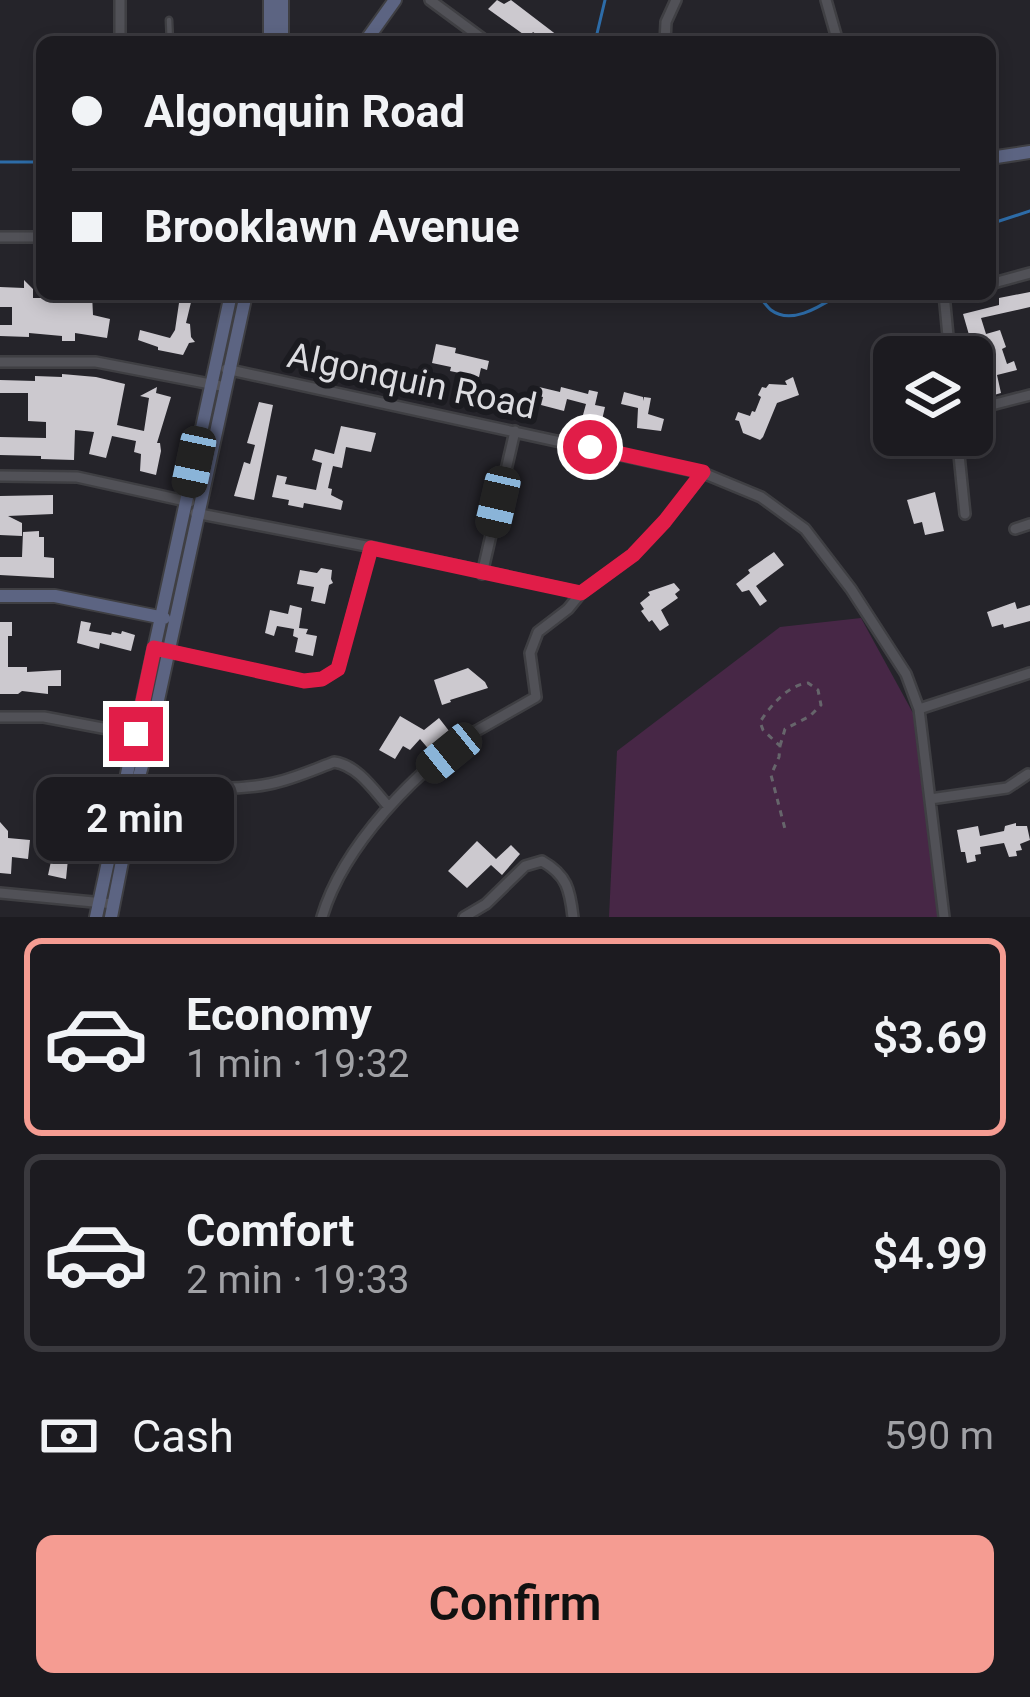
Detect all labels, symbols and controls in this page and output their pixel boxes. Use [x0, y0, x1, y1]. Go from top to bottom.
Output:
text: Algonquin Road [144, 85, 465, 138]
text: Brooklawn Avenue [144, 200, 519, 253]
street label: Algonquin Road [284, 334, 540, 428]
map controls [873, 336, 993, 456]
button: layers [873, 336, 993, 456]
route start [563, 420, 617, 474]
car [169, 423, 219, 501]
car [472, 463, 524, 541]
route end [109, 707, 163, 761]
car [410, 716, 488, 790]
callout: 2 min [37, 776, 235, 860]
text: 2 min [86, 796, 184, 842]
icon: car [42, 983, 150, 1091]
text: Economy [186, 988, 372, 1041]
text: $3.69 [872, 1011, 988, 1064]
text: 1 min · 19:32 [186, 1041, 409, 1087]
icon: car [42, 1199, 150, 1307]
text: Comfort [186, 1204, 354, 1257]
text: $4.99 [872, 1227, 988, 1280]
text: 2 min · 19:33 [186, 1257, 409, 1303]
icon: cash [36, 1403, 102, 1469]
text: Cash [132, 1410, 234, 1463]
text: 590 m [884, 1413, 994, 1459]
button: Confirm [36, 1535, 994, 1673]

